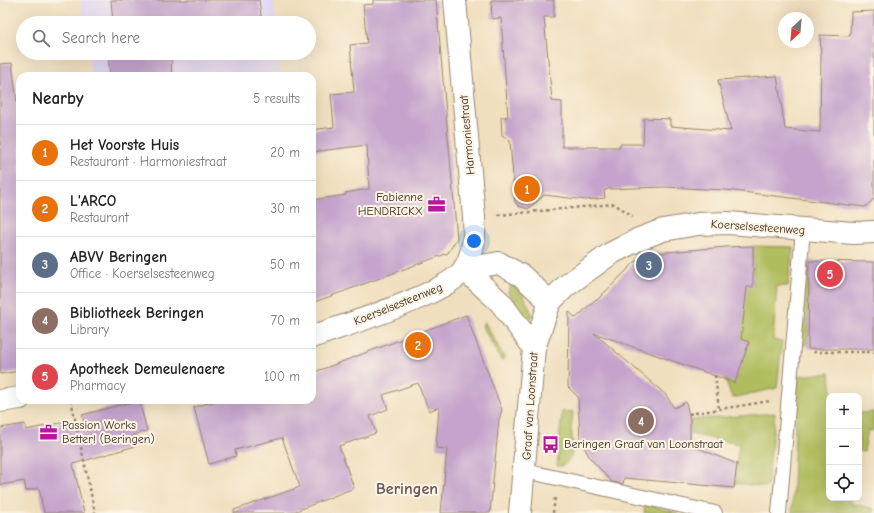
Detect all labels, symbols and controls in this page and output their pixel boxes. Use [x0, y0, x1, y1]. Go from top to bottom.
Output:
north arrow [778, 12, 814, 48]
search box [16, 16, 316, 60]
icon: search [30, 27, 52, 49]
text: Search here [62, 29, 140, 47]
text: Nearby [32, 89, 83, 108]
text: 5 results [253, 91, 300, 106]
street label: Harmoniestraat [456, 94, 477, 175]
text: Het Voorste Huis [70, 136, 179, 154]
text: 1 [42, 145, 48, 160]
text: 20 m [270, 145, 300, 160]
text: Restaurant · Harmoniestraat [70, 154, 226, 169]
pin: 1 [514, 174, 540, 204]
place label: Fabienne HENDRICKX [358, 190, 423, 218]
text: L'ARCO [70, 192, 116, 210]
office icon: Fabienne HENDRICKX [426, 194, 446, 214]
text: 2 [42, 201, 48, 216]
text: 30 m [270, 201, 300, 216]
text: Restaurant [70, 210, 129, 225]
street label: Koerselsesteenweg [710, 217, 806, 237]
your location [464, 231, 484, 251]
text: ABVV Beringen [70, 248, 167, 266]
pin: 3 [636, 250, 662, 280]
text: 3 [42, 257, 48, 272]
text: 50 m [270, 257, 300, 272]
pin: 5 [817, 259, 843, 289]
text: Office · Koerselsesteenweg [70, 266, 215, 281]
street label: Koerselsesteenweg [352, 280, 444, 328]
text: Bibliotheek Beringen [70, 304, 204, 322]
text: 4 [42, 313, 48, 328]
text: 70 m [271, 313, 300, 328]
text: Library [70, 322, 109, 337]
pin: 2 [405, 330, 431, 360]
street label: Graaf van Loonstraat [519, 351, 541, 461]
text: Apotheek Demeulenaere [70, 360, 225, 378]
text: 5 [42, 369, 48, 384]
text: 100 m [264, 369, 300, 384]
text: Pharmacy [70, 378, 126, 393]
map controls [826, 393, 862, 501]
button: + [826, 393, 862, 429]
pin: 4 [628, 406, 654, 436]
place label: Passion Works Better! (Beringen) [62, 418, 155, 446]
office icon: Passion Works Better! (Beringen) [39, 422, 59, 442]
button: − [826, 429, 862, 465]
bus stop icon: Beringen Graaf van Loonstraat [541, 434, 561, 454]
place label: Beringen Graaf van Loonstraat [564, 437, 724, 451]
button: locate [826, 465, 862, 501]
district label: Beringen [376, 480, 438, 498]

